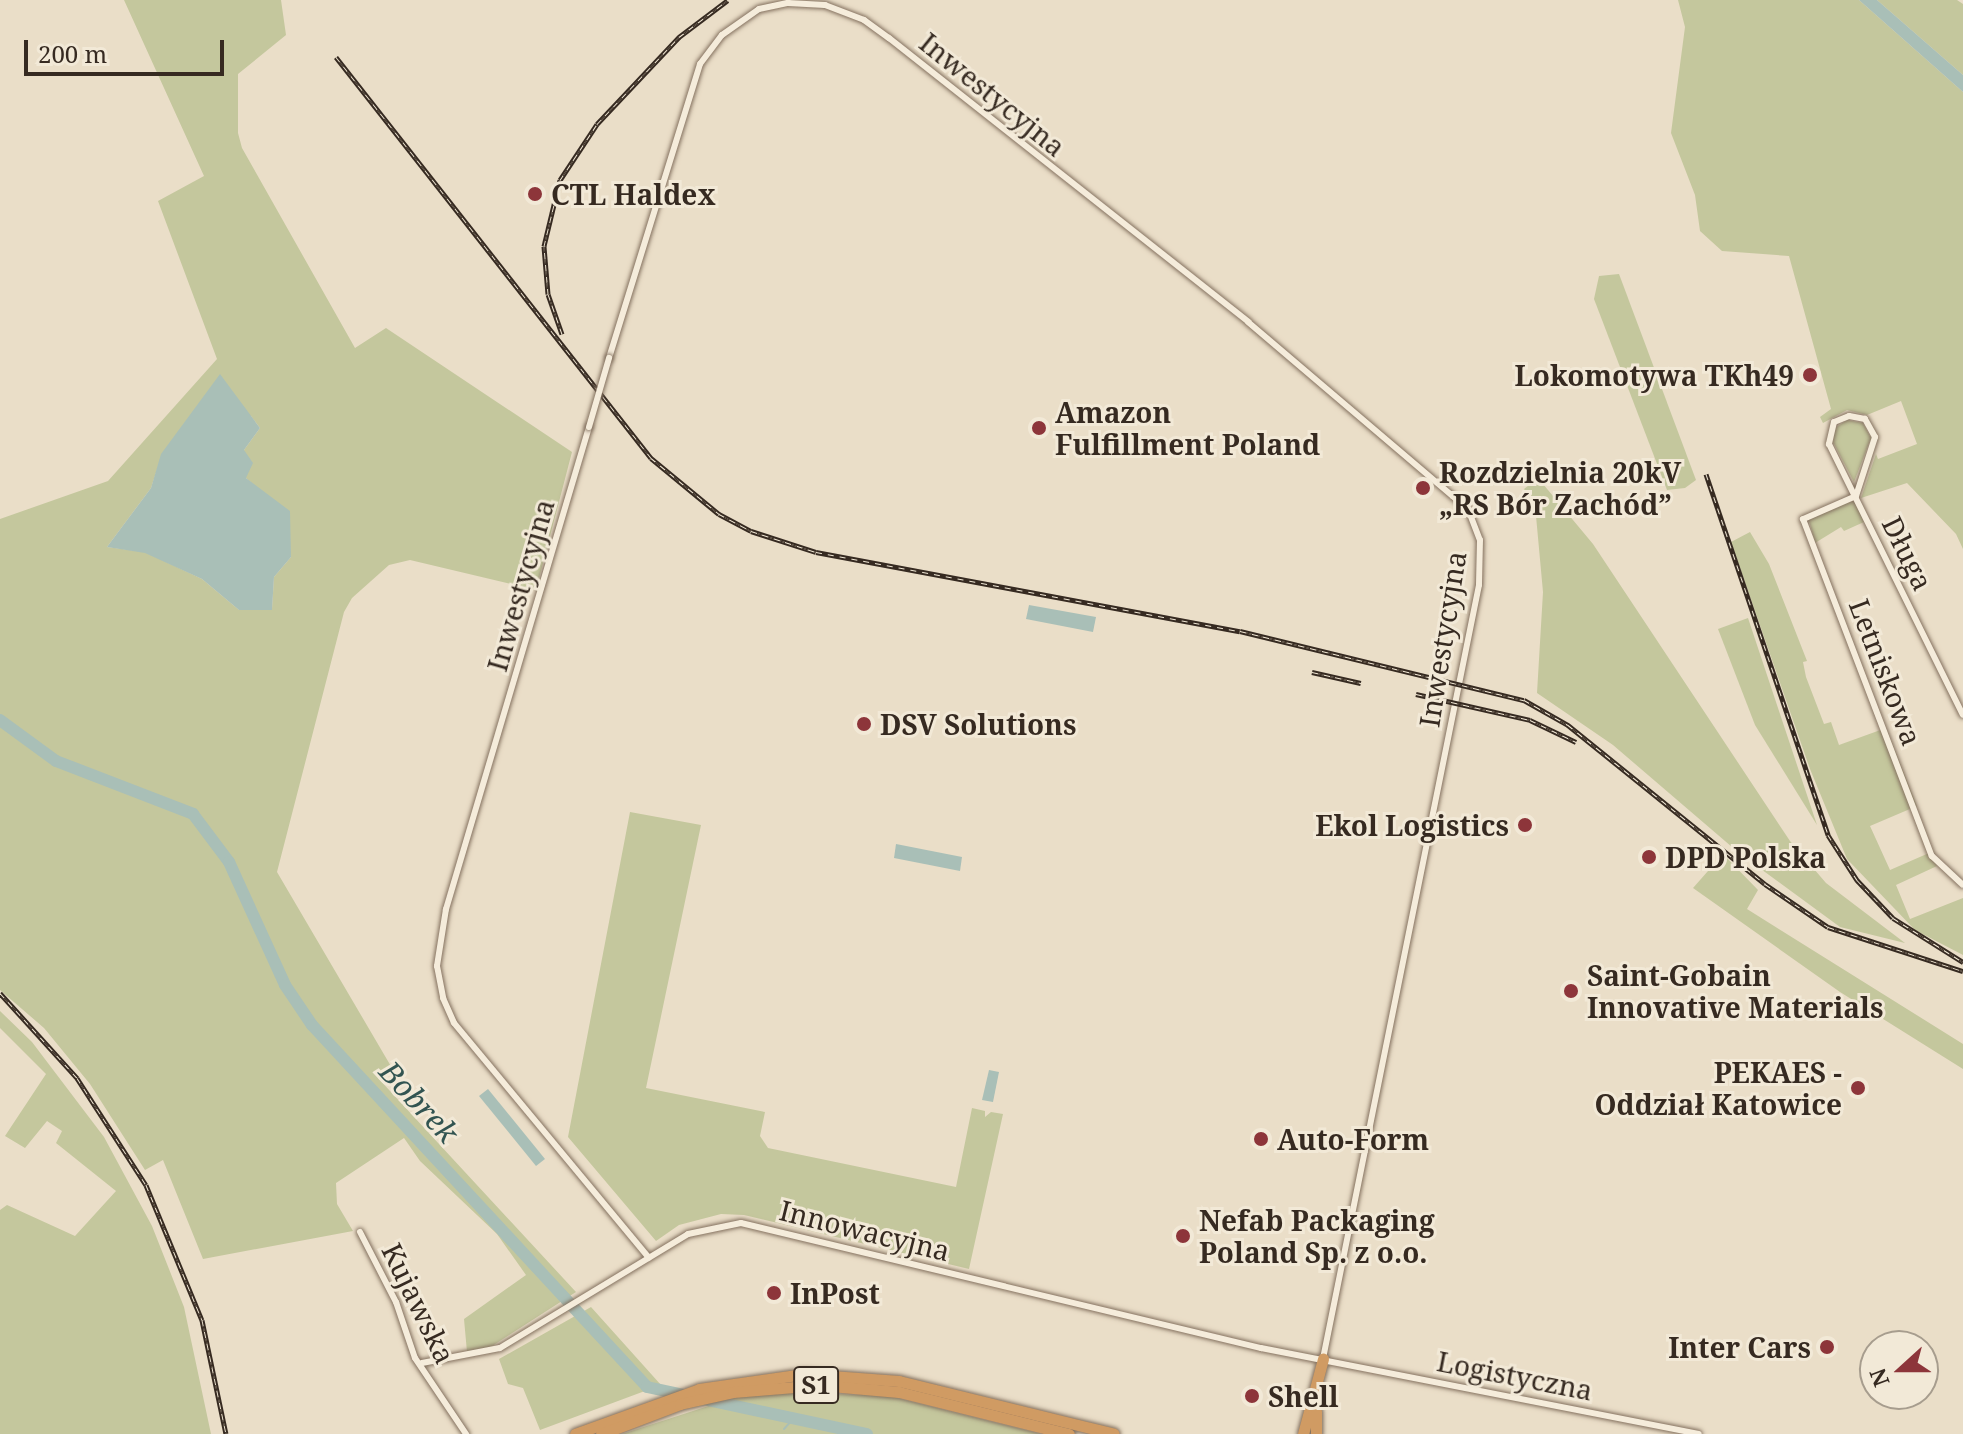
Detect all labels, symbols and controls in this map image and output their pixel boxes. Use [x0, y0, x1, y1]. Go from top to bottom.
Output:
scale bar [28, 24, 228, 74]
street label: Inwestycyjna [913, 25, 1073, 163]
text: 200 m [38, 37, 107, 70]
place label: CTL Haldex [551, 177, 715, 211]
marker: CTL Haldex [526, 185, 544, 203]
place label: Lokomotywa TKh49 [1514, 358, 1794, 392]
marker: Lokomotywa TKh49 [1801, 366, 1819, 384]
place label: Amazon Fulfillment Poland [1055, 395, 1320, 461]
marker: Amazon Fulfillment Poland [1030, 419, 1048, 437]
place label: Rozdzielnia 20kV „RS Bór Zachód” [1439, 455, 1681, 521]
marker: Rozdzielnia 20kV „RS Bór Zachód” [1414, 479, 1432, 497]
street label: Inwestycyjna [479, 495, 561, 675]
street label: Długa [1876, 511, 1940, 595]
street label: Inwestycyjna [1412, 549, 1472, 729]
street label: Letniskowa [1843, 594, 1929, 750]
place label: DSV Solutions [880, 707, 1076, 741]
marker: DSV Solutions [855, 715, 873, 733]
place label: Ekol Logistics [1315, 808, 1509, 842]
marker: Ekol Logistics [1516, 816, 1534, 834]
place label: DPD Polska [1665, 840, 1826, 874]
marker: DPD Polska [1640, 848, 1658, 866]
place label: Saint-Gobain Innovative Materials [1587, 958, 1883, 1024]
marker: Saint-Gobain Innovative Materials [1562, 982, 1580, 1000]
water label: Bobrek [372, 1054, 466, 1150]
place label: PEKAES - Oddział Katowice [1595, 1055, 1842, 1121]
marker: PEKAES - Oddział Katowice [1849, 1079, 1867, 1097]
place label: Auto-Form [1277, 1122, 1429, 1156]
marker: Auto-Form [1252, 1130, 1270, 1148]
street label: Innowacyjna [776, 1193, 954, 1267]
place label: Nefab Packaging Poland Sp. z o.o. [1199, 1203, 1435, 1269]
marker: Nefab Packaging Poland Sp. z o.o. [1174, 1227, 1192, 1245]
street label: Kujawska [375, 1237, 463, 1369]
place label: InPost [790, 1276, 880, 1310]
marker: InPost [765, 1284, 783, 1302]
place label: Inter Cars [1668, 1330, 1811, 1364]
north arrow [1859, 1330, 1939, 1410]
marker: Inter Cars [1818, 1338, 1836, 1356]
street label: Logistyczna [1434, 1343, 1596, 1407]
road number: S1 [792, 1363, 840, 1407]
text: N [1861, 1364, 1896, 1391]
place label: Shell [1268, 1379, 1339, 1413]
marker: Shell [1243, 1387, 1261, 1405]

